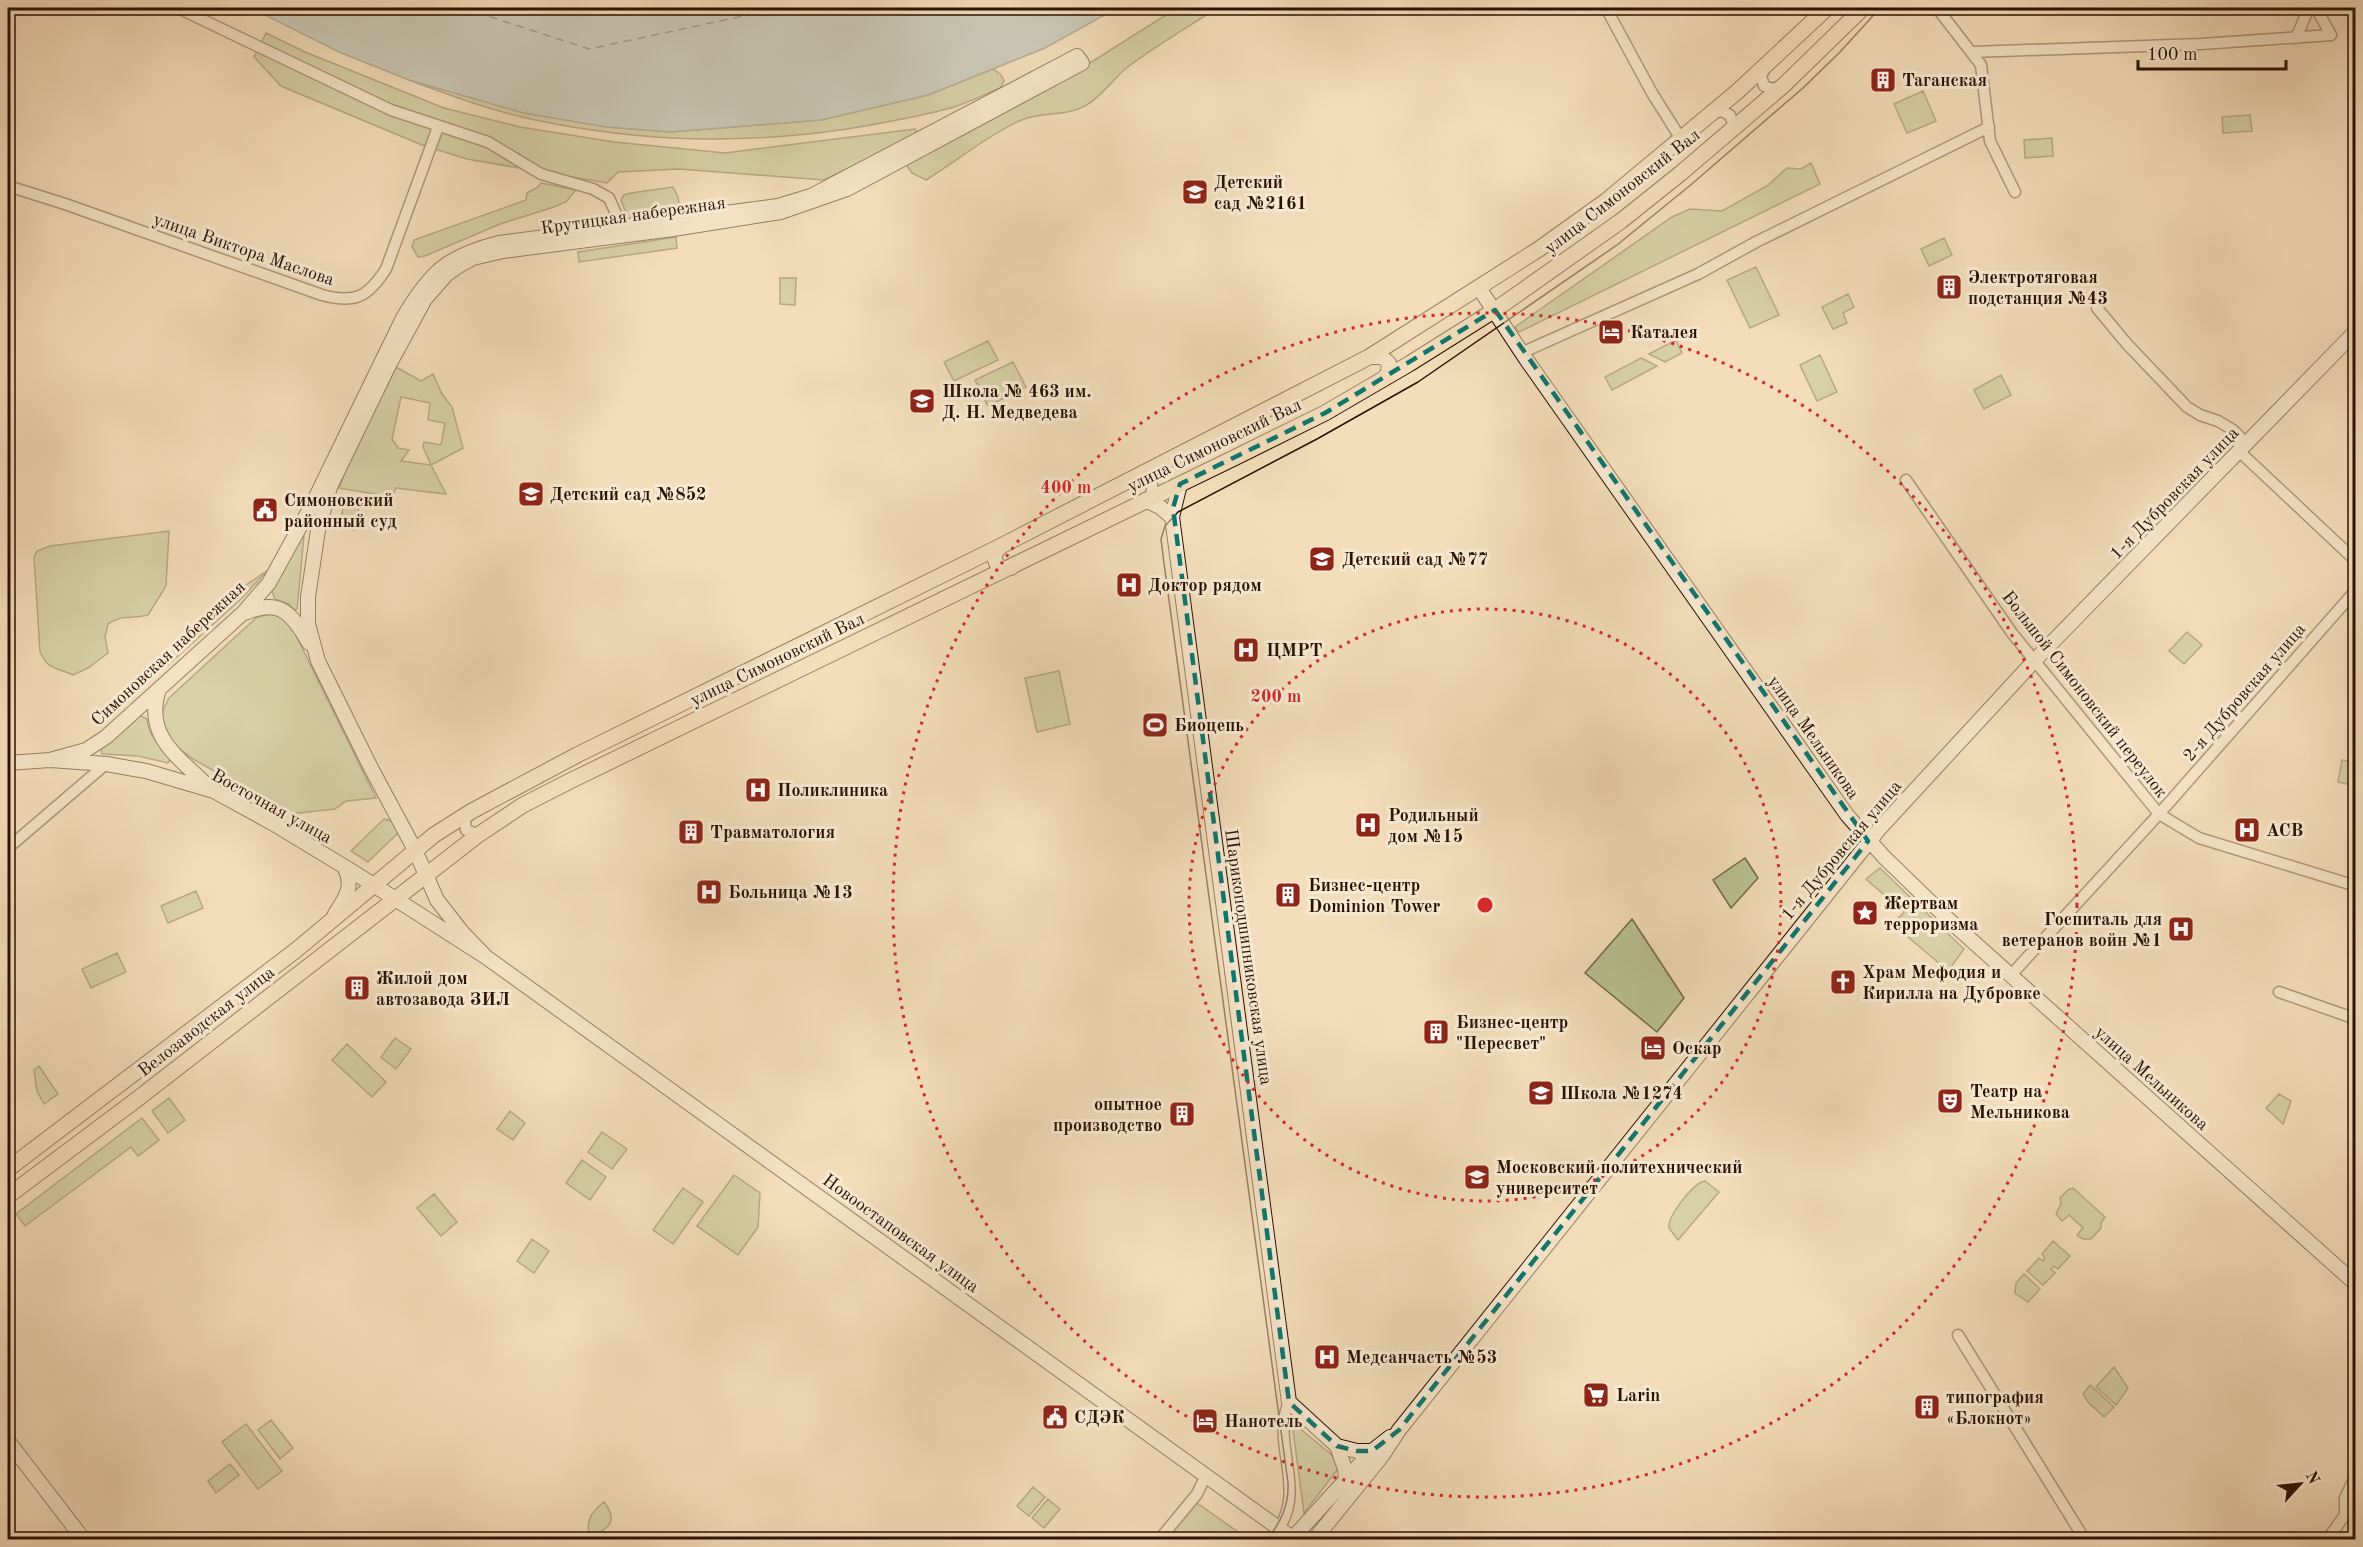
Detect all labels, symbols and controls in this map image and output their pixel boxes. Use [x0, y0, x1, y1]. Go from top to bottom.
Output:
scale bar [2138, 33, 2286, 71]
text: 100 m [2147, 46, 2198, 64]
building icon: Таганская [1868, 65, 1898, 95]
place label: Таганская [1902, 72, 1987, 90]
street label: улица Симоновский Вал [1542, 126, 1704, 258]
place label: Детский сад №2161 [1214, 174, 1307, 213]
school or university icon: Детский сад №2161 [1180, 177, 1210, 207]
street label: Крутицкая набережная [540, 194, 727, 238]
street label: улица Виктора Маслова [151, 210, 337, 289]
place label: Электротяговая подстанция №43 [1968, 269, 2108, 308]
building icon: Электротяговая подстанция №43 [1934, 272, 1964, 302]
hotel icon: Каталея [1596, 317, 1626, 347]
place label: Каталея [1630, 324, 1698, 342]
place label: Школа № 463 им. Д. Н. Медведева [942, 383, 1092, 422]
school or university icon: Школа № 463 им. Д. Н. Медведева [907, 386, 937, 416]
street label: улица Симоновский Вал [1125, 396, 1304, 496]
street label: 1-я Дубровская улица [2107, 424, 2243, 563]
school or university icon: Детский сад №852 [516, 479, 546, 509]
text: 400 m [1041, 479, 1091, 497]
place label: Детский сад №852 [550, 486, 707, 504]
place label: Симоновский районный суд [284, 492, 397, 531]
public building icon: Симоновский районный суд [250, 495, 280, 525]
school or university icon: Детский сад №77 [1307, 544, 1337, 574]
place label: Детский сад №77 [1342, 551, 1488, 569]
hospital icon: Доктор рядом [1114, 570, 1144, 600]
place label: Доктор рядом [1148, 577, 1262, 595]
street label: Симоновская набережная [88, 578, 249, 730]
street label: Большой Симоновский переулок [1998, 588, 2170, 801]
street label: улица Симоновский Вал [688, 610, 867, 710]
street label: 2-я Дубровская улица [2180, 620, 2309, 765]
hospital icon: ЦМРТ [1231, 635, 1261, 665]
place label: ЦМРТ [1266, 642, 1323, 660]
street label: улица Мельникова [1764, 673, 1862, 803]
text: 200 m [1251, 688, 1301, 706]
sports icon: Биоцепь [1140, 710, 1170, 740]
place label: Биоцепь [1174, 717, 1244, 735]
street label: Восточная улица [208, 766, 335, 847]
hospital icon: Поликлиника [743, 775, 773, 805]
street label: 1-я Дубровская улица [1778, 777, 1905, 924]
place label: Поликлиника [777, 782, 888, 800]
place label: Родильный дом №15 [1388, 807, 1479, 846]
hospital icon: Родильный дом №15 [1353, 810, 1383, 840]
hospital icon: АСВ [2232, 815, 2262, 845]
building icon: Травматология [676, 817, 706, 847]
place label: АСВ [2266, 822, 2303, 840]
place label: Травматология [710, 824, 835, 842]
street label: Шарикоподшипниковская улица [1221, 828, 1275, 1086]
hospital icon: Больница №13 [694, 877, 724, 907]
place label: Бизнес-центр Dominion Tower [1308, 877, 1440, 916]
building icon: Бизнес-центр Dominion Tower [1273, 880, 1303, 910]
place label: Больница №13 [728, 884, 853, 902]
centre of rings [1475, 895, 1495, 915]
place label: Жертвам терроризма [1884, 895, 1978, 934]
place icon: Жертвам терроризма [1850, 898, 1880, 928]
place label: Госпиталь для ветеранов войн №1 [2002, 911, 2162, 950]
hospital icon: Госпиталь для ветеранов войн №1 [2166, 914, 2196, 944]
street label: Велозаводская улица [135, 963, 278, 1080]
place label: Храм Мефодия и Кирилла на Дубровке [1862, 964, 2041, 1003]
church icon: Храм Мефодия и Кирилла на Дубровке [1828, 967, 1858, 997]
place label: Жилой дом автозавода ЗИЛ [376, 970, 510, 1009]
building icon: Жилой дом автозавода ЗИЛ [342, 973, 372, 1003]
place label: Бизнес-центр "Пересвет" [1456, 1014, 1568, 1053]
building icon: Бизнес-центр "Пересвет" [1421, 1017, 1451, 1047]
street label: улица Мельникова [2091, 1023, 2212, 1134]
hotel icon: Оскар [1638, 1033, 1668, 1063]
place label: Оскар [1672, 1040, 1722, 1058]
school or university icon: Школа №1274 [1526, 1078, 1556, 1108]
place label: Театр на Мельникова [1970, 1083, 2070, 1122]
place label: Школа №1274 [1560, 1085, 1683, 1103]
theatre icon: Театр на Мельникова [1935, 1086, 1965, 1116]
place label: опытное производство [1053, 1096, 1162, 1135]
building icon: опытное производство [1167, 1099, 1197, 1129]
place label: Московский политехнический университет [1496, 1159, 1742, 1198]
school or university icon: Московский политехнический университет [1462, 1162, 1492, 1192]
street label: Новоостаповская улица [819, 1171, 982, 1297]
hospital icon: Медсанчасть №53 [1312, 1342, 1342, 1372]
place label: Медсанчасть №53 [1346, 1349, 1497, 1367]
supermarket icon: Larin [1581, 1380, 1611, 1410]
place label: Larin [1616, 1387, 1660, 1405]
place label: типография «Блокнот» [1946, 1389, 2044, 1428]
building icon: типография «Блокнот» [1912, 1392, 1942, 1422]
public building icon: СДЭК [1040, 1402, 1070, 1432]
hotel icon: Нанотель [1190, 1406, 1220, 1436]
place label: СДЭК [1074, 1409, 1124, 1427]
place label: Нанотель [1224, 1413, 1303, 1431]
north arrow [2270, 1454, 2330, 1514]
text: N [2302, 1469, 2322, 1488]

